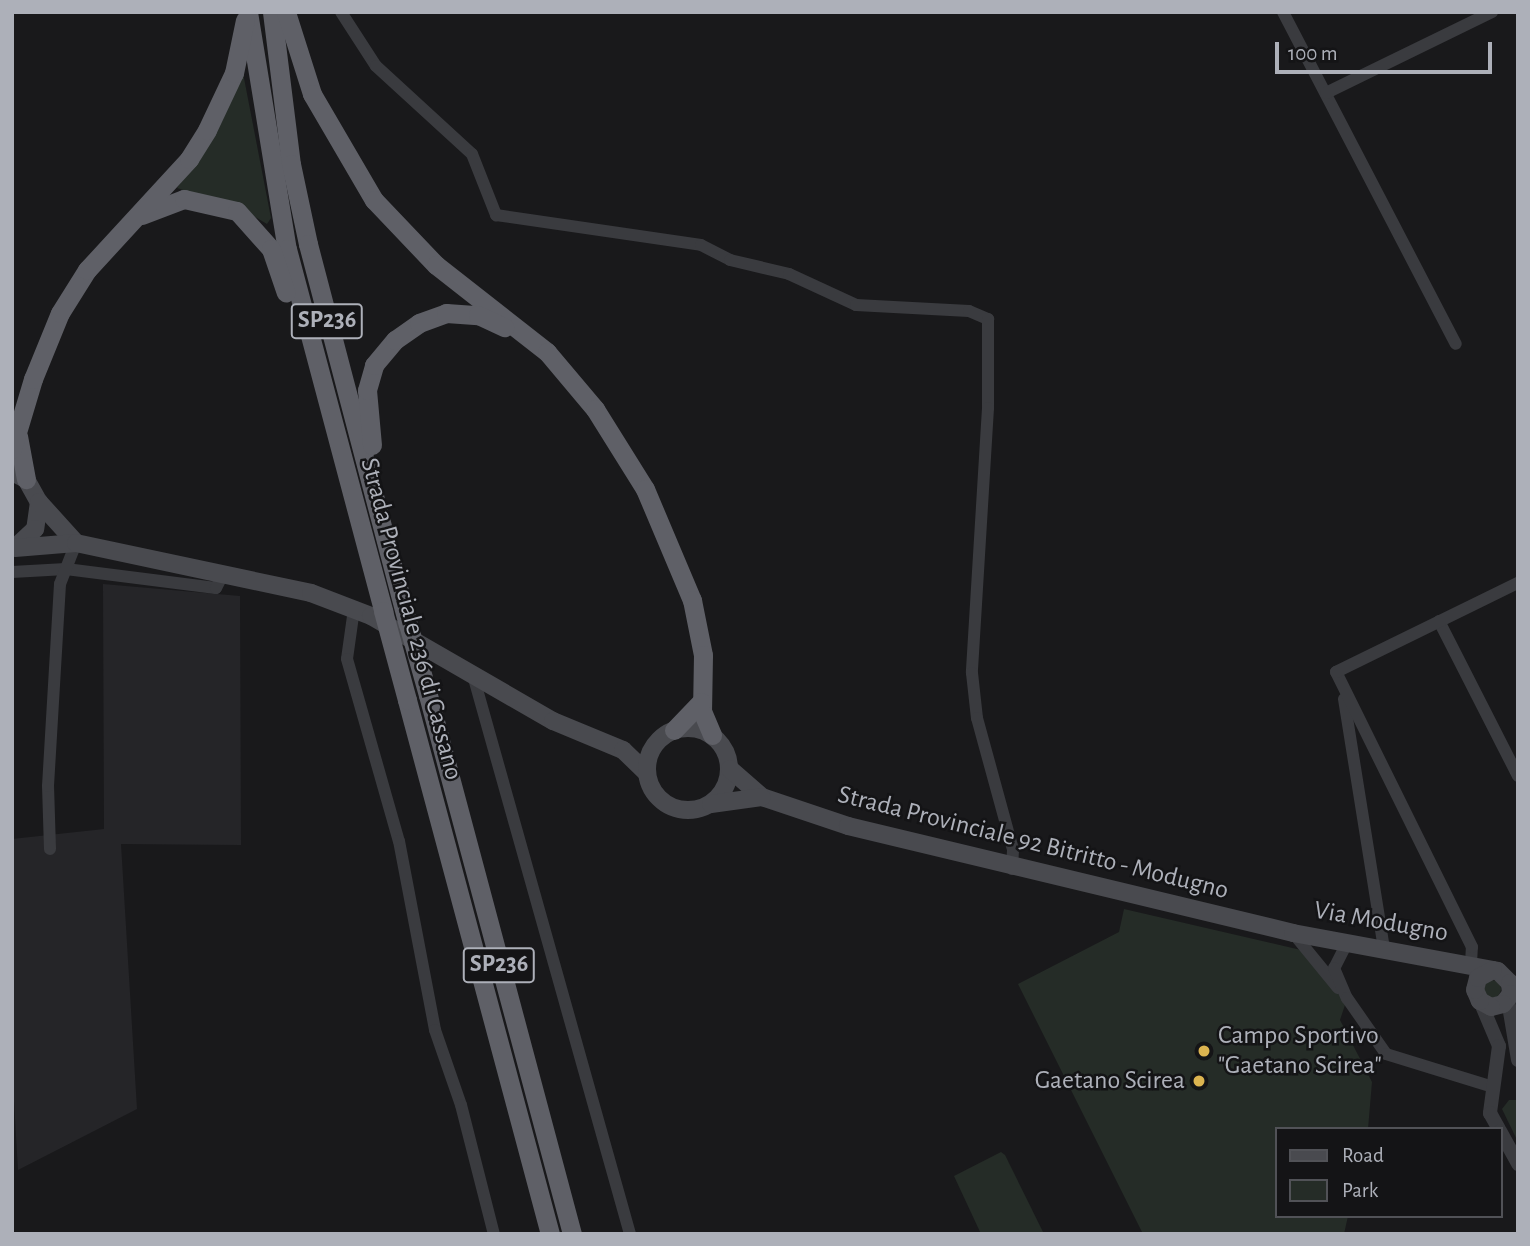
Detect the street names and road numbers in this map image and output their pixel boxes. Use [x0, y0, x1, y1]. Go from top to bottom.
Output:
road number: SP236 [290, 300, 364, 342]
street label: Strada Provinciale 236 di Cassano [353, 455, 469, 783]
street label: Strada Provinciale 92 Bitritto - Modugno [834, 779, 1232, 907]
street label: Via Modugno [1312, 895, 1450, 949]
road number: SP236 [462, 945, 536, 986]

